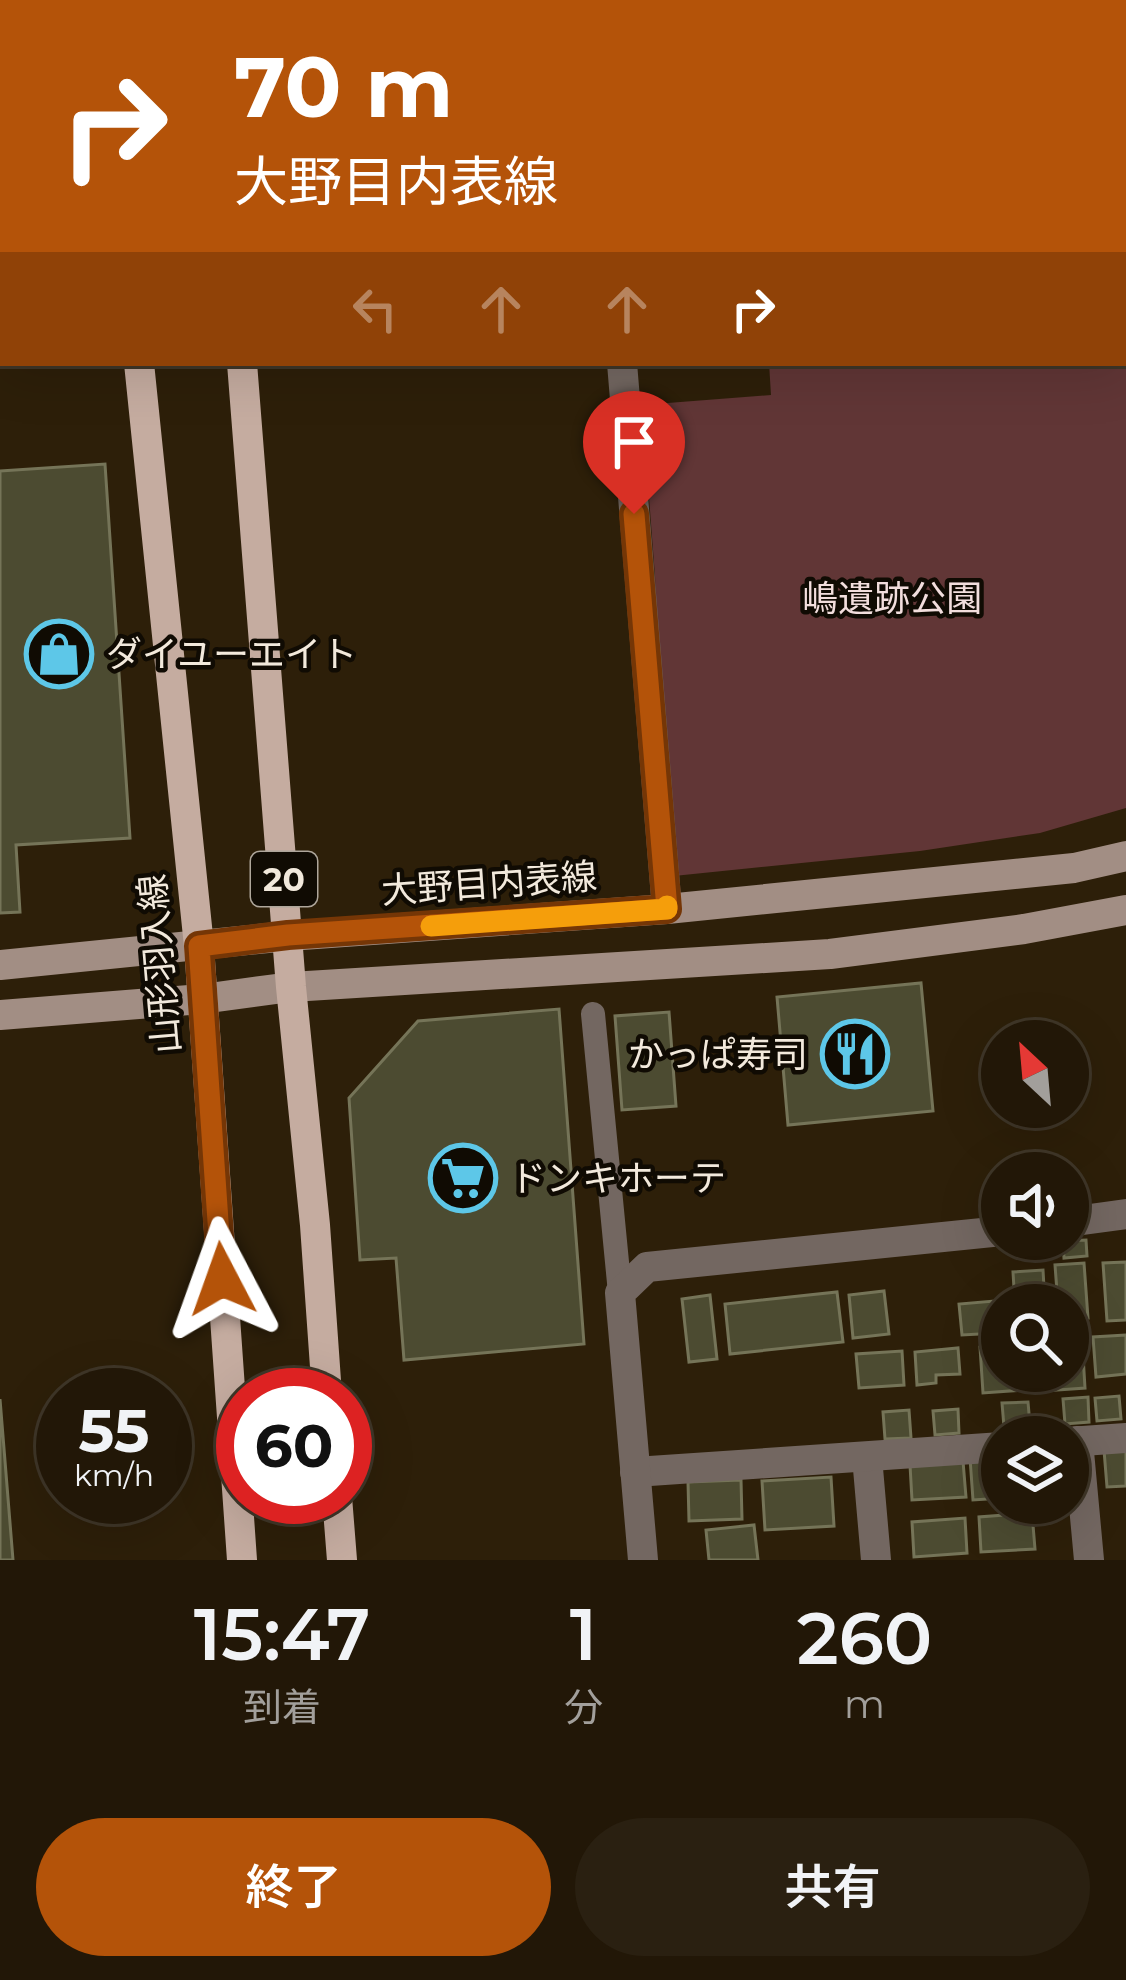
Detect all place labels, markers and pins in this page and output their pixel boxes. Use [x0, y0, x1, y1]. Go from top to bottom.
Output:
pin [583, 391, 685, 514]
shop icon: ダイユーエイト [24, 619, 94, 689]
place label: ダイユーエイト [106, 632, 357, 676]
restaurant icon: かっぱ寿司 [820, 1019, 890, 1089]
place label: かっぱ寿司 [628, 1032, 808, 1076]
supermarket icon: ドンキホーテ [428, 1143, 498, 1213]
place label: ドンキホーテ [510, 1156, 726, 1200]

